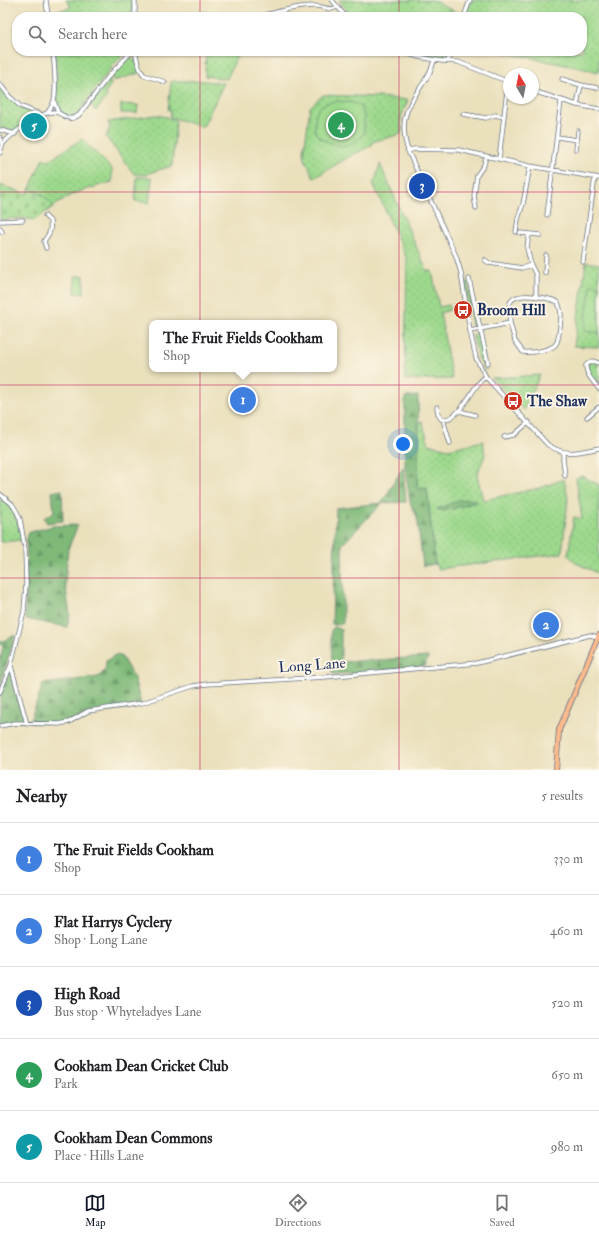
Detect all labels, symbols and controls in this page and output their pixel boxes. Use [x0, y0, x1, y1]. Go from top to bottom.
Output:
search box [12, 12, 587, 56]
icon: search [26, 23, 48, 45]
text: Search here [58, 25, 127, 44]
north arrow [503, 68, 539, 104]
pin: 4 [328, 110, 354, 140]
pin: 5 [21, 111, 47, 141]
pin: 3 [409, 171, 435, 201]
bus stop icon: Broom Hill [452, 299, 474, 321]
place label: Broom Hill [477, 301, 546, 320]
popup [149, 320, 337, 372]
text: The Fruit Fields Cookham [163, 329, 323, 348]
text: Shop [163, 348, 190, 364]
pin: 1 [230, 385, 256, 415]
bus stop icon: The Shaw [502, 390, 524, 412]
place label: The Shaw [526, 392, 588, 411]
your location [393, 434, 413, 454]
pin: 2 [533, 610, 559, 640]
street label: Long Lane [278, 654, 346, 677]
text: Nearby [16, 786, 67, 807]
text: 5 results [541, 788, 583, 804]
text: The Fruit Fields Cookham [54, 841, 214, 860]
text: 1 [27, 851, 31, 867]
text: 330 m [554, 851, 583, 867]
text: Shop [54, 860, 81, 876]
text: Flat Harrys Cyclery [54, 913, 172, 932]
text: 2 [26, 923, 32, 939]
text: 460 m [550, 923, 583, 939]
text: Shop · Long Lane [54, 932, 147, 948]
text: High Road [54, 985, 120, 1004]
text: 3 [27, 995, 32, 1011]
text: 520 m [551, 995, 583, 1011]
text: Bus stop · Whyteladyes Lane [54, 1004, 202, 1020]
text: Cookham Dean Cricket Club [54, 1057, 228, 1076]
text: 4 [25, 1067, 33, 1083]
text: 650 m [551, 1067, 583, 1083]
text: Park [54, 1076, 78, 1092]
text: Cookham Dean Commons [54, 1129, 212, 1148]
text: 5 [26, 1139, 32, 1155]
text: 980 m [551, 1139, 583, 1155]
text: Place · Hills Lane [54, 1148, 144, 1164]
tab: Map [84, 1192, 106, 1229]
tab: Directions [275, 1192, 321, 1229]
tab: Saved [490, 1192, 515, 1229]

